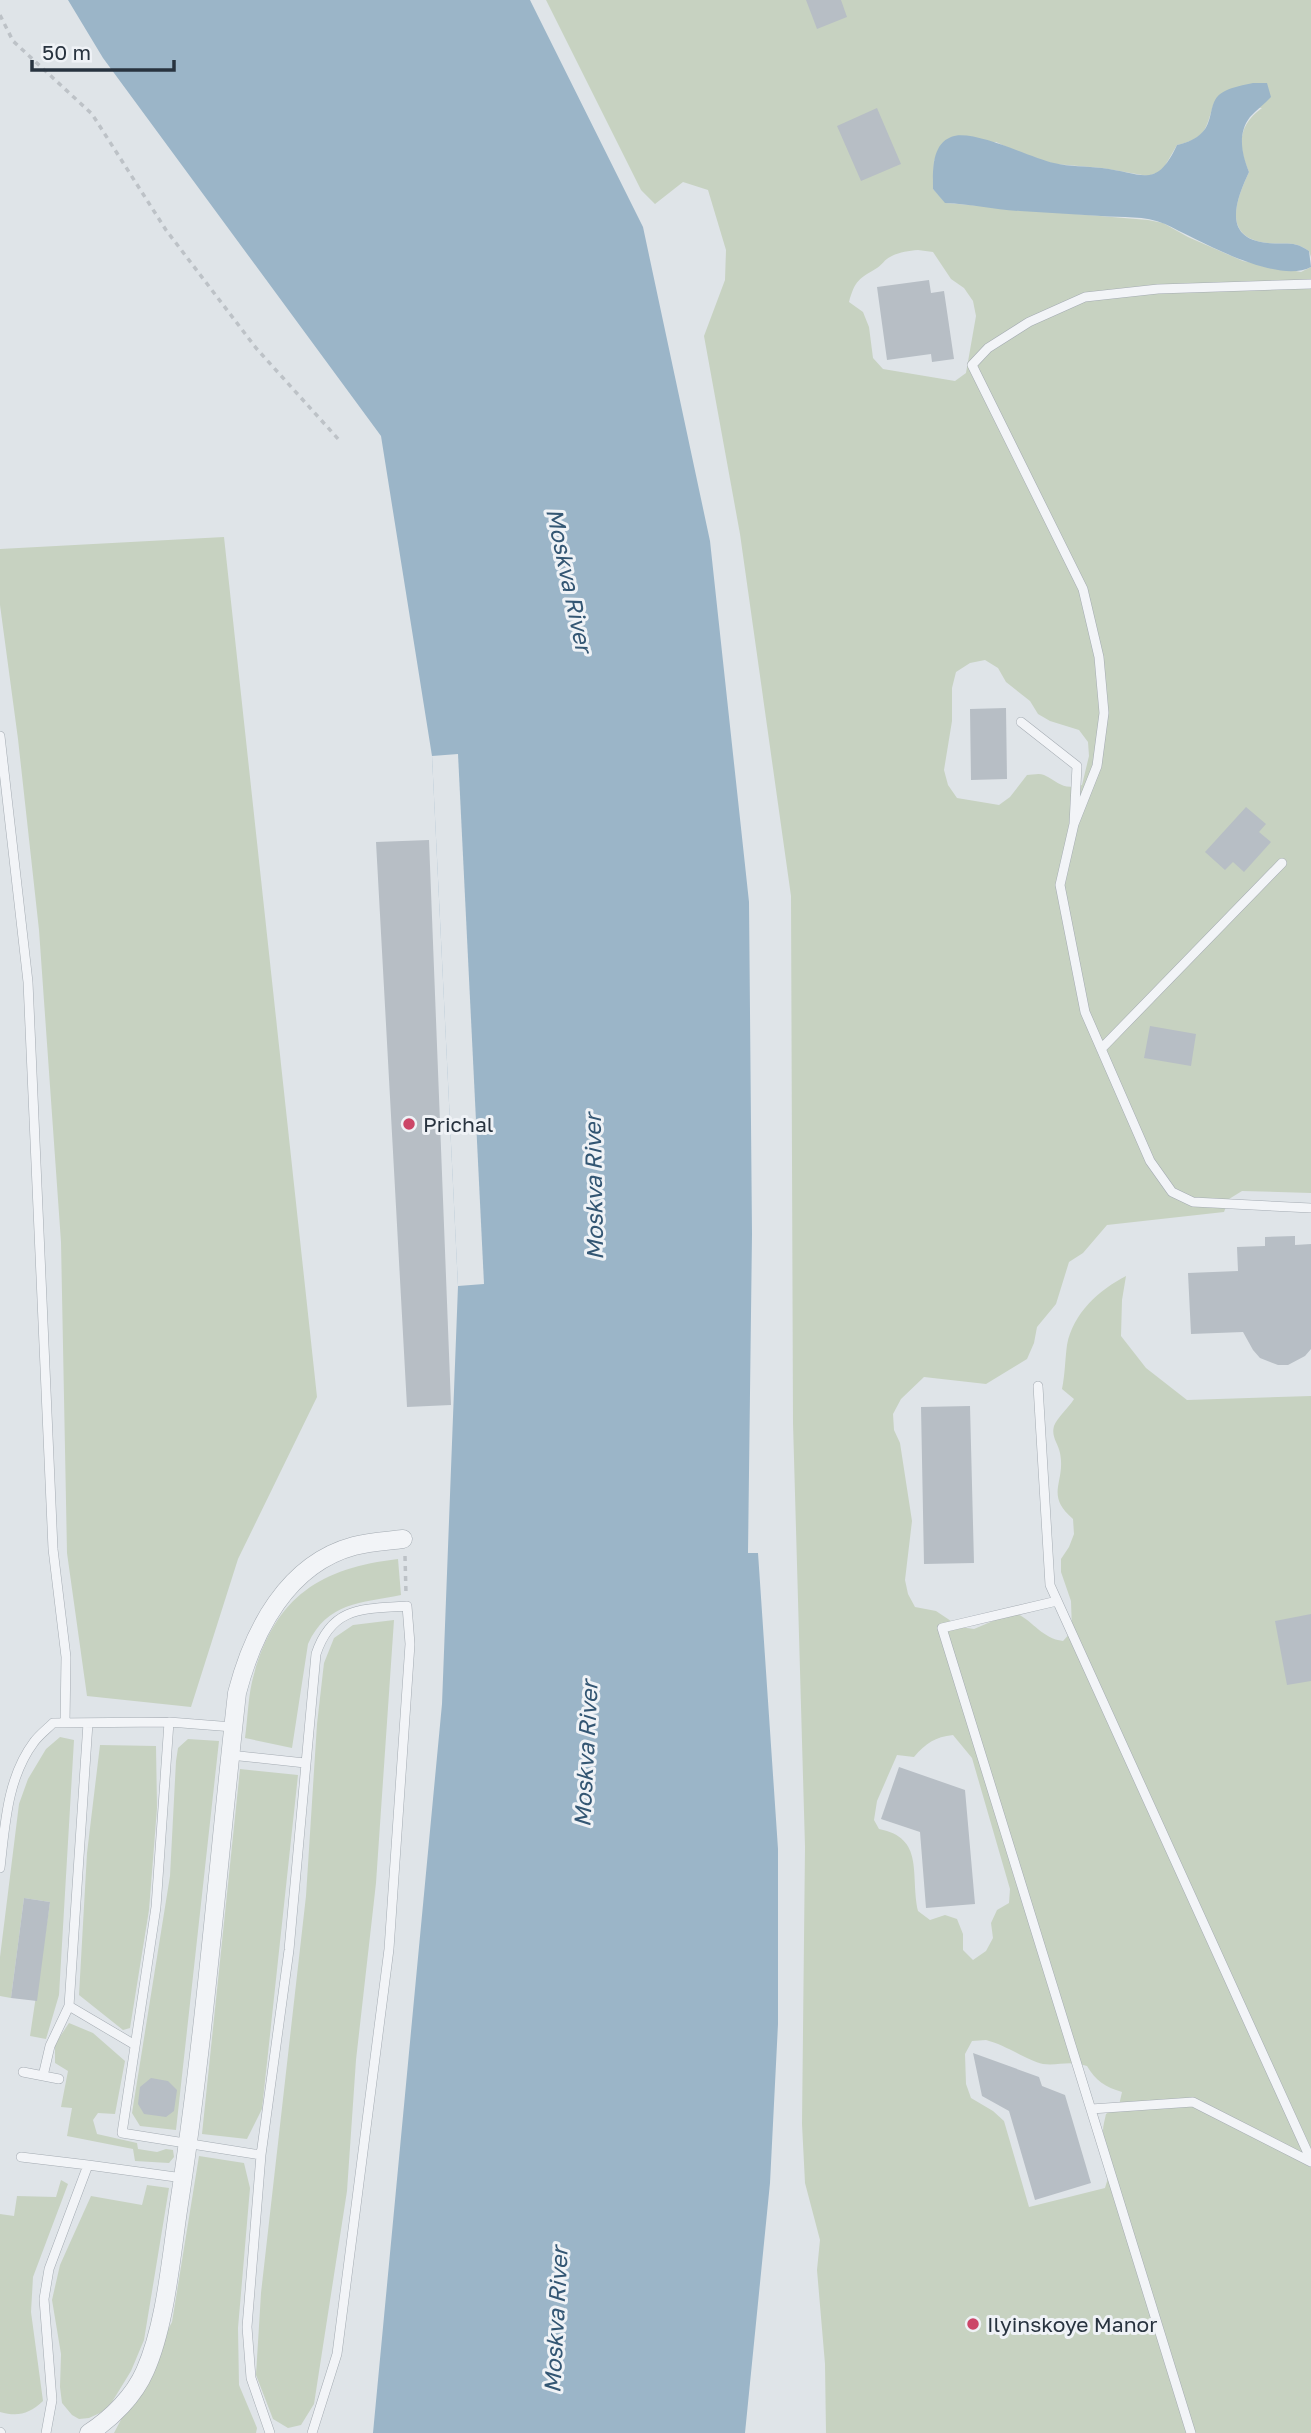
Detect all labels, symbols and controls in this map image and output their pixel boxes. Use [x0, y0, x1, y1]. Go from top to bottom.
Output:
scale bar [32, 28, 173, 72]
text: 50 m [42, 39, 91, 65]
water label: Moskva River [541, 505, 600, 658]
place label: Prichal [423, 1111, 494, 1137]
water label: Moskva River [578, 1111, 608, 1260]
marker: Prichal [401, 1116, 417, 1132]
water label: Moskva River [567, 1677, 603, 1828]
water label: Moskva River [537, 2243, 573, 2394]
place label: Ilyinskoye Manor [987, 2311, 1157, 2337]
marker: Ilyinskoye Manor [965, 2316, 981, 2332]

